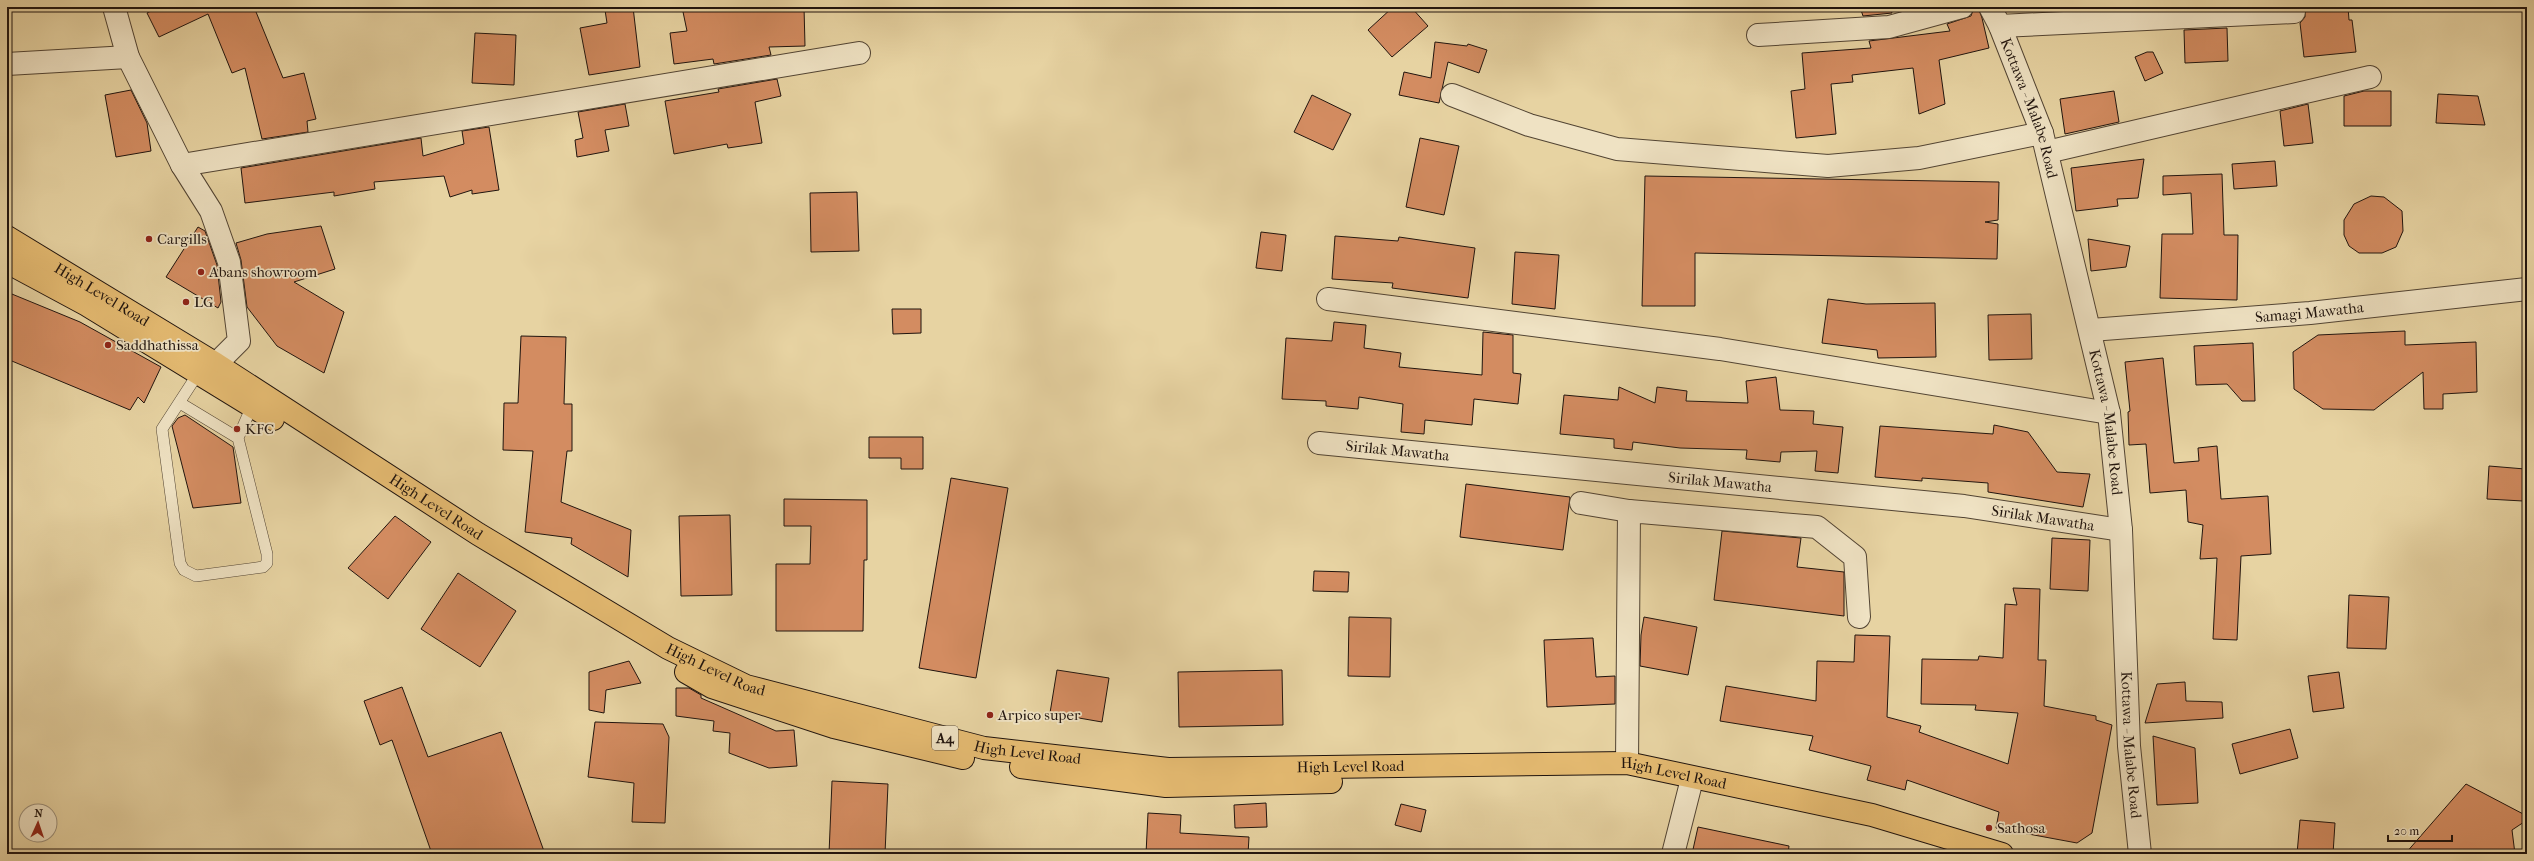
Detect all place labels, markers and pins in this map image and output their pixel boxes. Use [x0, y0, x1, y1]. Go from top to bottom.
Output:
place label: Cargills [157, 230, 207, 248]
marker: Cargills [144, 234, 154, 244]
place label: Abans showroom [208, 263, 318, 281]
marker: Abans showroom [196, 267, 206, 277]
place label: LG [194, 293, 214, 311]
marker: LG [181, 297, 191, 307]
place label: Saddhathissa [116, 336, 200, 354]
marker: Saddhathissa [103, 340, 113, 350]
place label: KFC [245, 420, 274, 438]
marker: KFC [232, 424, 242, 434]
place label: Arpico super [997, 706, 1081, 724]
marker: Arpico super [985, 710, 995, 720]
place label: Sathosa [1997, 819, 2047, 837]
marker: Sathosa [1984, 823, 1994, 833]

